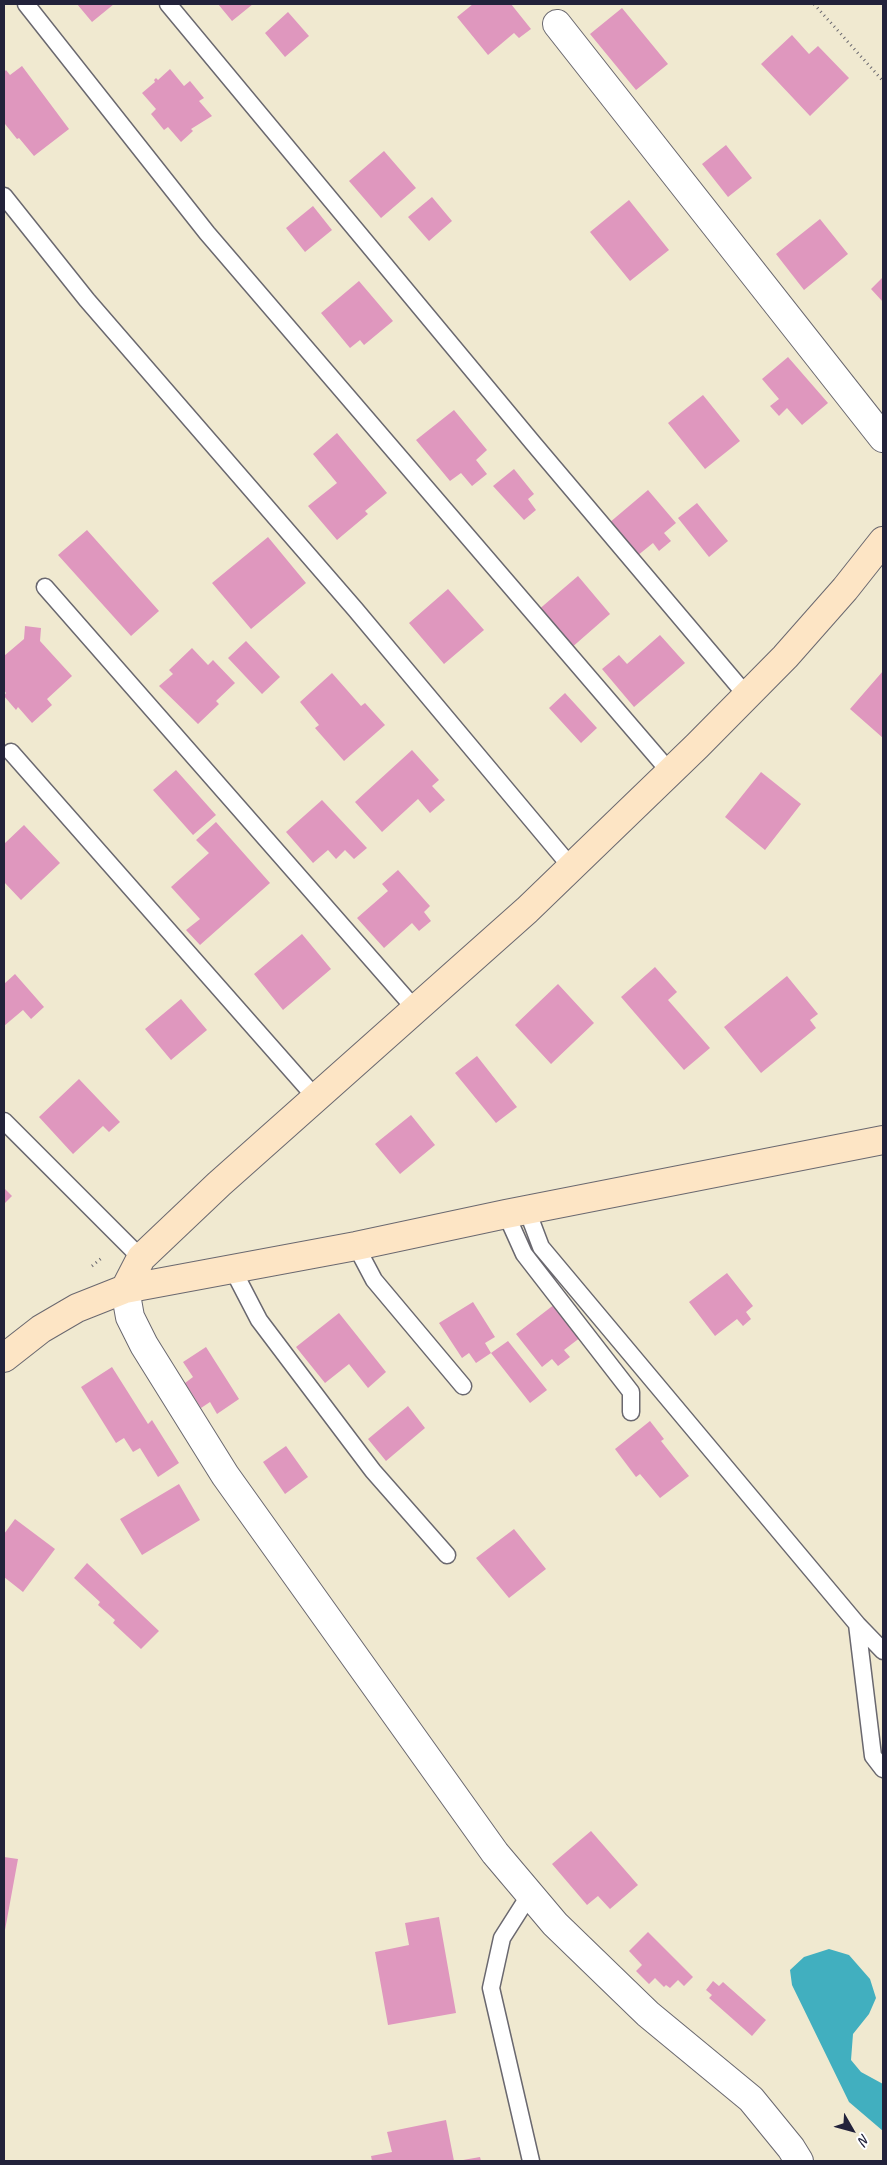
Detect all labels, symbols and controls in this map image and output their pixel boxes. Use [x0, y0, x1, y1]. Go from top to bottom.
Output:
north arrow [827, 2105, 877, 2155]
text: N [855, 2131, 874, 2148]

